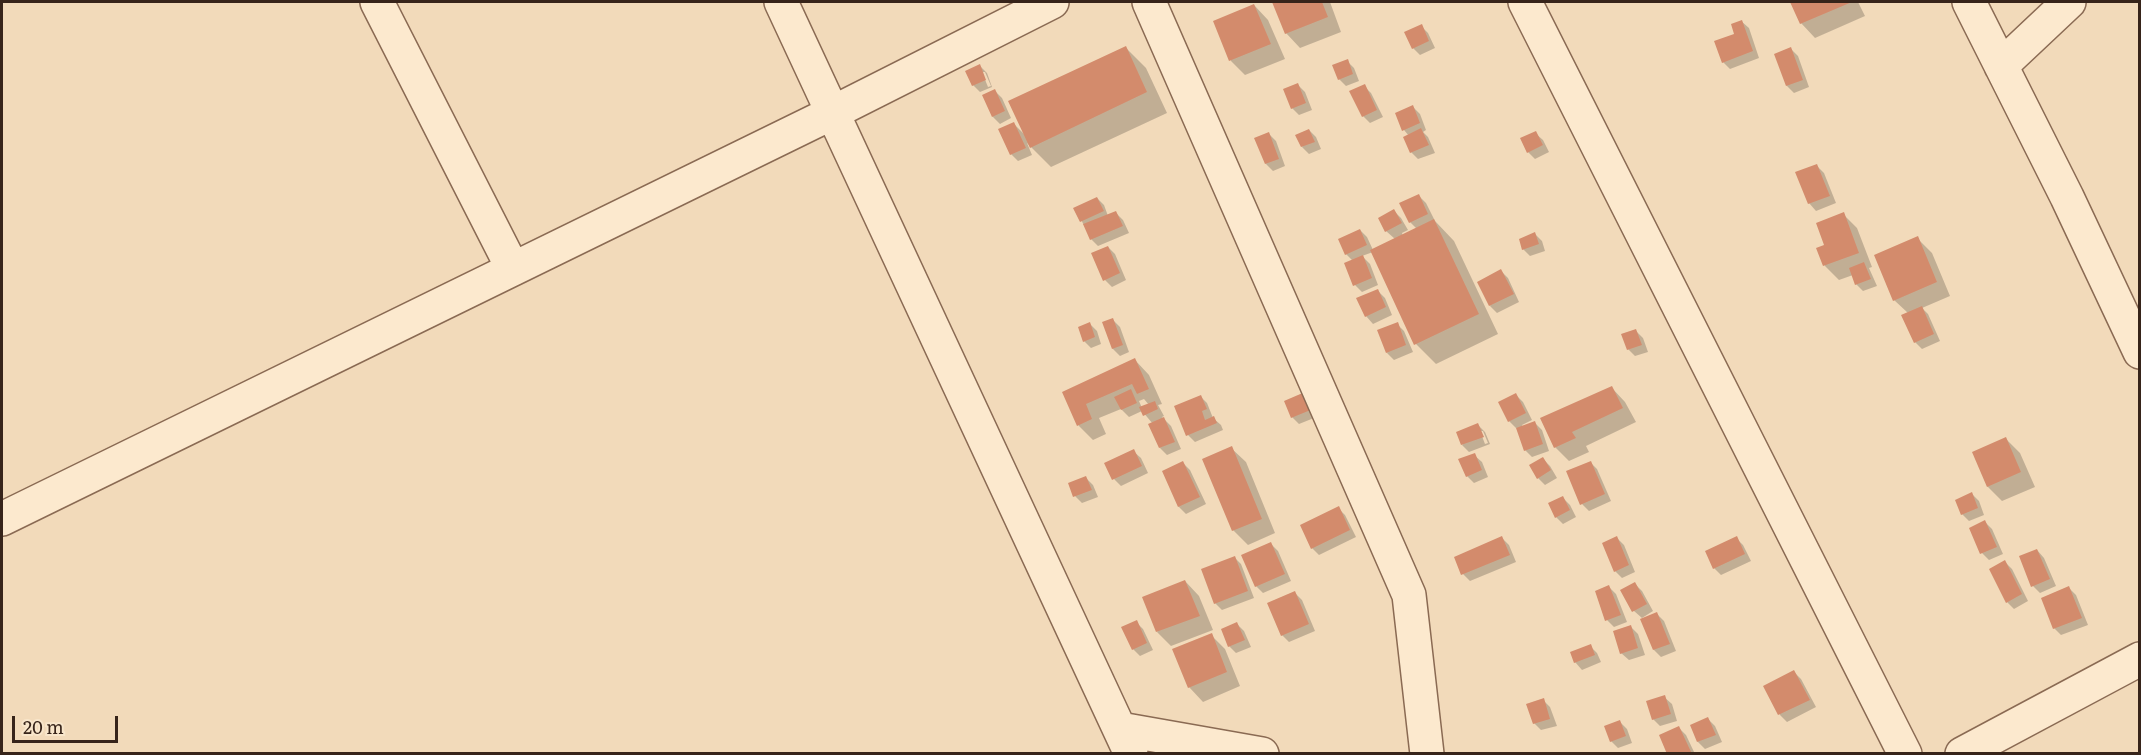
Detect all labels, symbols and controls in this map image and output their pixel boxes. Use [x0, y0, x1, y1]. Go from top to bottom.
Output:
scale bar [15, 704, 122, 742]
text: 20 m [23, 713, 64, 740]

